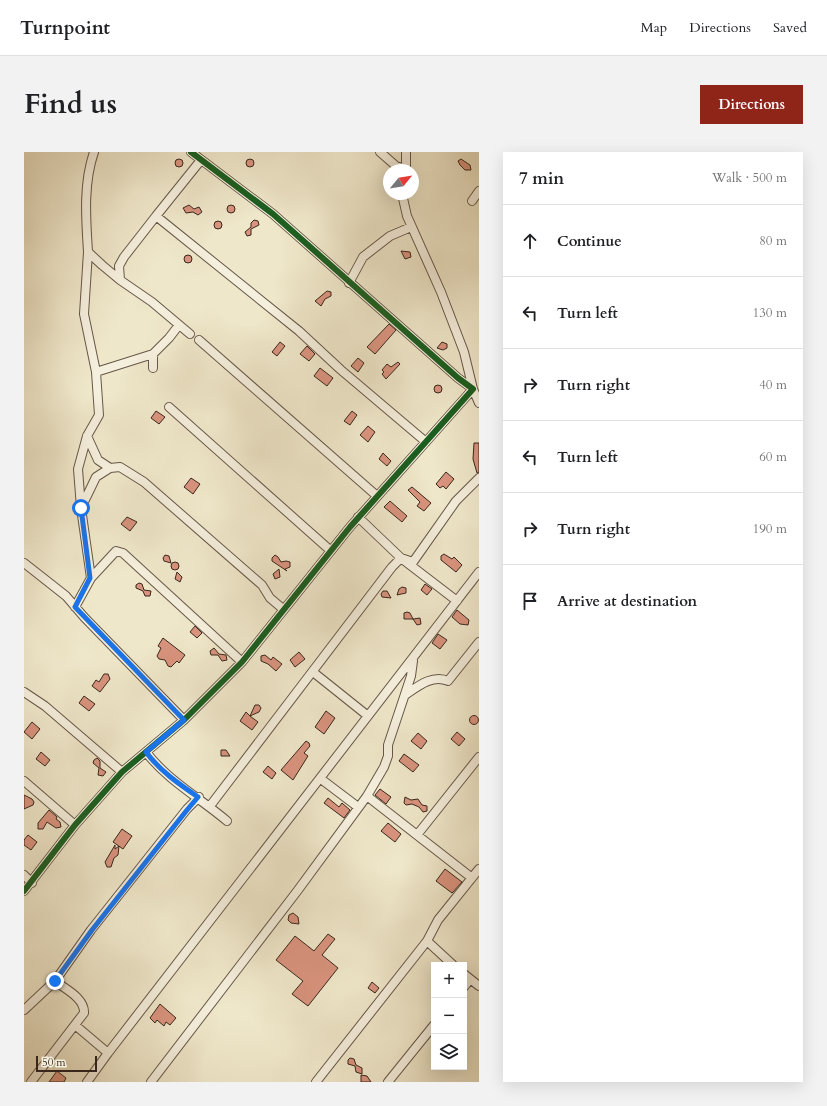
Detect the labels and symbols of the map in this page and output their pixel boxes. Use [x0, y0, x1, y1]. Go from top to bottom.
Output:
north arrow [383, 164, 419, 200]
route start [72, 499, 90, 517]
route end [46, 972, 64, 990]
scale bar [36, 1054, 97, 1073]

